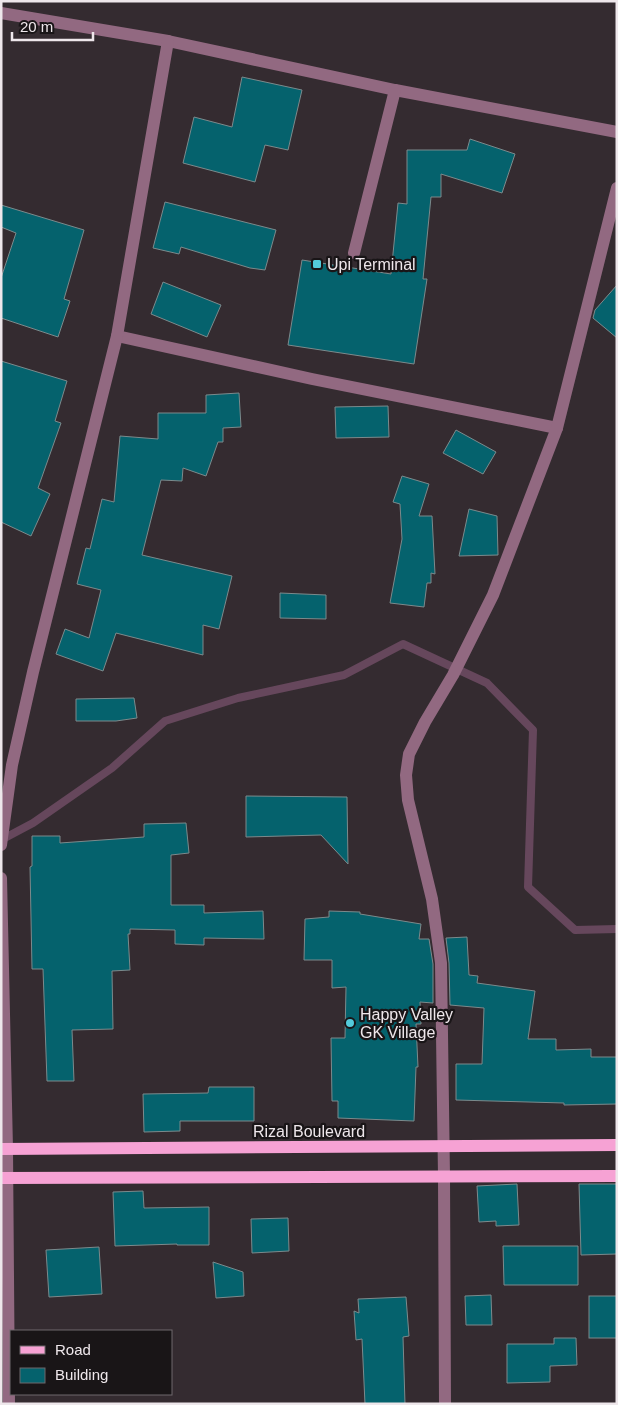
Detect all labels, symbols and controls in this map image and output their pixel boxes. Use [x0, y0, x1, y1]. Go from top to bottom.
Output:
scale bar [12, 10, 94, 42]
text: 20 m [20, 18, 53, 35]
place label: Upi Terminal [327, 256, 416, 273]
marker: Upi Terminal [311, 258, 323, 270]
place label: Happy Valley GK Village [360, 1006, 453, 1041]
marker: Happy Valley GK Village [344, 1017, 356, 1029]
street label: Rizal Boulevard [253, 1123, 365, 1140]
legend [10, 1330, 172, 1395]
text: Road [55, 1341, 91, 1358]
text: Building [55, 1366, 108, 1383]

